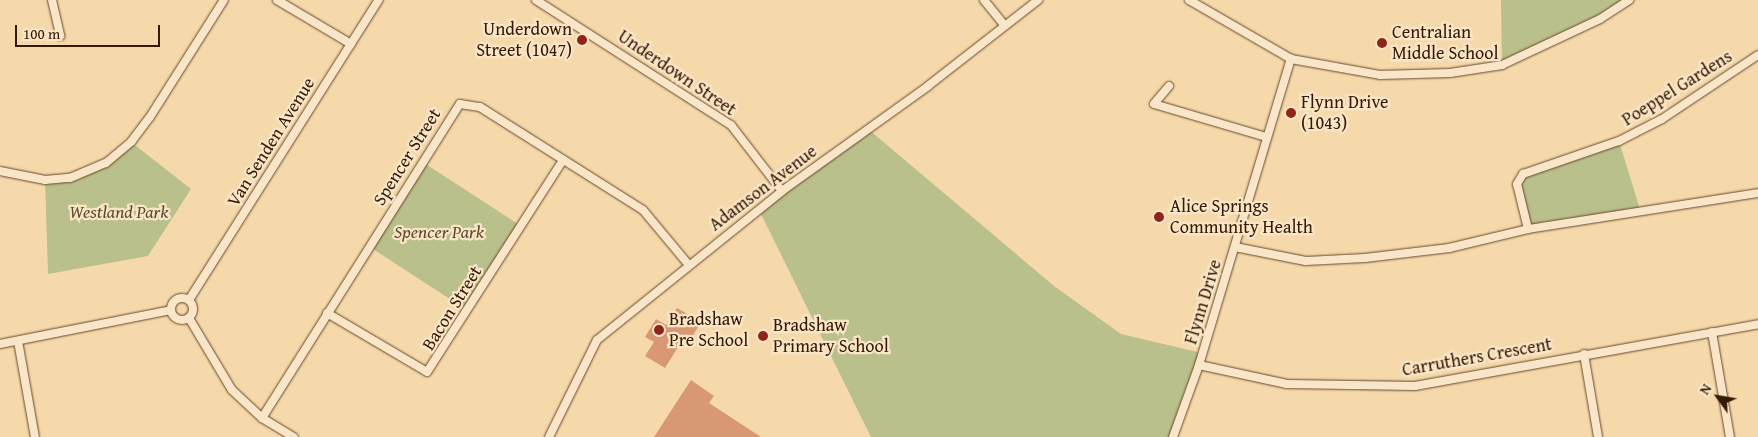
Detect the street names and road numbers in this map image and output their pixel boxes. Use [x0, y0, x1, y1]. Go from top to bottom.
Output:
street label: Underdown Street [614, 25, 740, 121]
street label: Poeppel Gardens [1618, 45, 1736, 131]
street label: Van Senden Avenue [223, 73, 319, 211]
street label: Spencer Street [369, 104, 445, 210]
street label: Adamson Avenue [705, 140, 821, 236]
street label: Flynn Drive [1180, 257, 1226, 347]
street label: Bacon Street [418, 262, 486, 354]
street label: Carruthers Crescent [1400, 333, 1554, 381]

